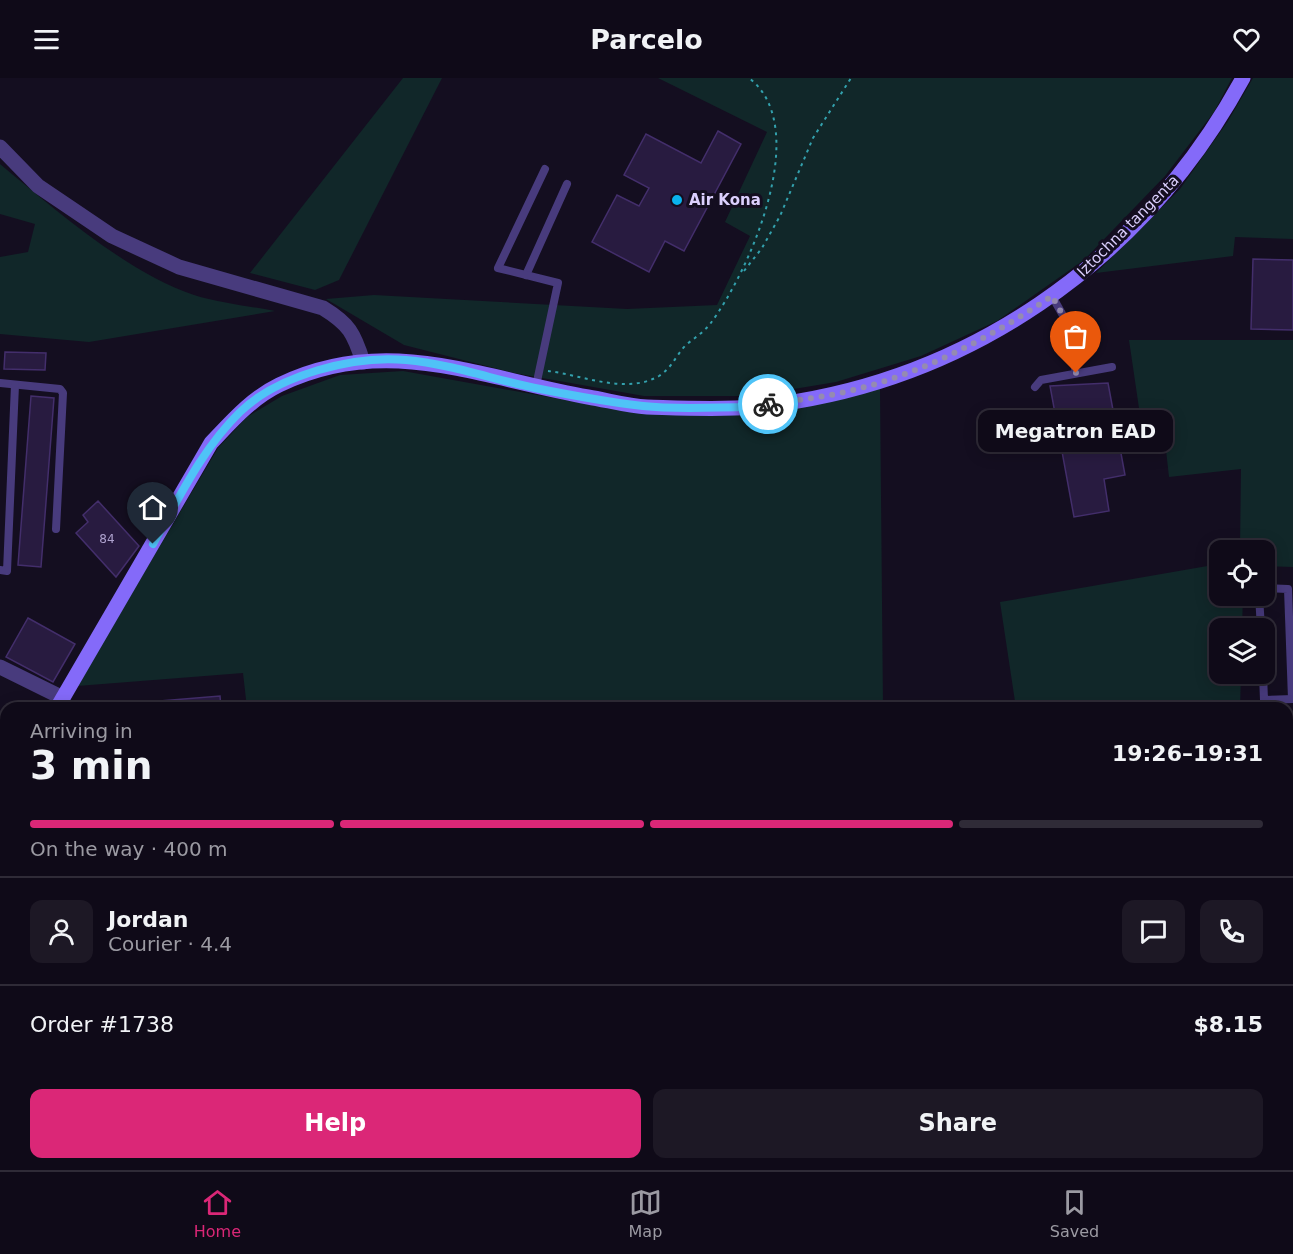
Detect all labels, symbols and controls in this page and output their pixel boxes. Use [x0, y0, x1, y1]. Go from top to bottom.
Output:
icon: menu [30, 23, 63, 56]
icon: heart [1230, 23, 1263, 56]
text: Parcelo [590, 24, 703, 55]
street label: Iztochna tangenta [1073, 171, 1183, 281]
place label: Air Kona [689, 191, 761, 209]
marker: Air Kona [670, 193, 684, 207]
pin [1050, 311, 1101, 373]
icon: bag [1059, 320, 1092, 353]
courier [738, 374, 798, 434]
icon: bike [752, 388, 785, 421]
callout: Megatron EAD [978, 409, 1174, 451]
text: Megatron EAD [995, 419, 1156, 443]
pin [127, 482, 178, 544]
icon: home [136, 491, 169, 524]
house number: 84 [99, 532, 115, 546]
map controls [1209, 540, 1275, 684]
button: locate [1209, 540, 1275, 606]
button: layers [1209, 618, 1275, 684]
text: Arriving in [30, 719, 133, 743]
text: 19:26–19:31 [1112, 741, 1263, 766]
text: 3 min [30, 743, 152, 788]
text: On the way · 400 m [30, 837, 228, 861]
button: person [30, 900, 93, 963]
button: chat [1122, 900, 1185, 963]
button: phone [1200, 900, 1263, 963]
text: Jordan [108, 907, 188, 932]
text: Courier · 4.4 [108, 932, 232, 956]
text: Order #1738 [30, 1012, 174, 1037]
text: $8.15 [1193, 1012, 1263, 1037]
button: Help [30, 1089, 641, 1158]
button: Share [653, 1089, 1263, 1158]
tab: Home [194, 1186, 241, 1241]
tab: Map [629, 1186, 662, 1241]
tab: Saved [1050, 1186, 1099, 1241]

